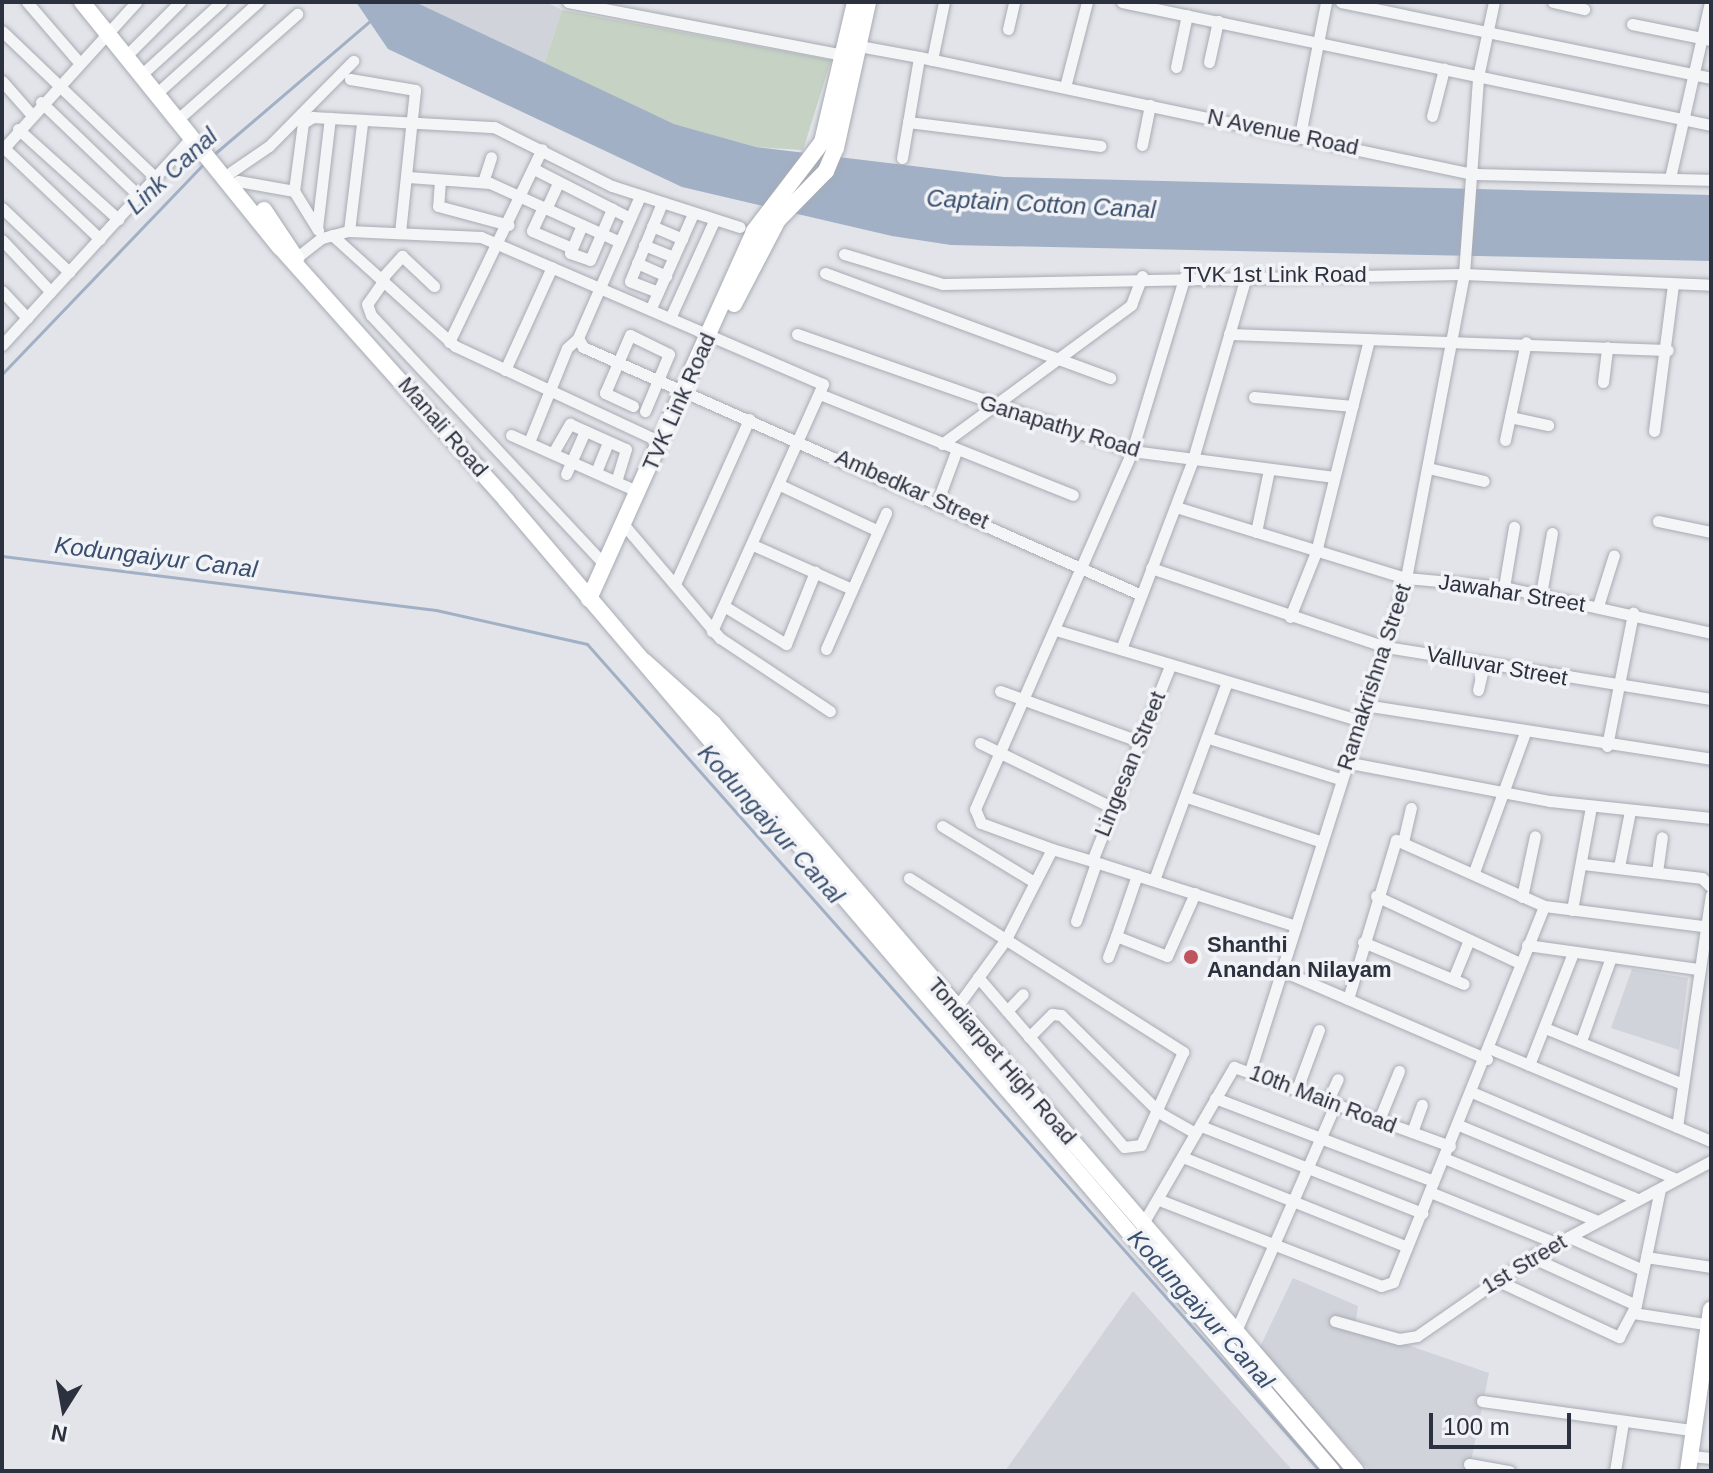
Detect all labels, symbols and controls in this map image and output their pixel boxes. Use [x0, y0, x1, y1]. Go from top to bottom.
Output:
street label: N Avenue Road [1204, 103, 1362, 161]
water label: Link Canal [121, 122, 223, 220]
water label: Captain Cotton Canal [926, 184, 1156, 224]
street label: TVK 1st Link Road [1183, 262, 1367, 288]
street label: TVK Link Road [637, 329, 721, 475]
street label: Manali Road [393, 372, 493, 482]
street label: Ganapathy Road [977, 389, 1143, 463]
street label: Ambedkar Street [831, 443, 993, 535]
water label: Kodungaiyur Canal [53, 530, 259, 584]
street label: Jawahar Street [1437, 568, 1587, 618]
street label: Ramakrishna Street [1331, 580, 1417, 774]
street label: Valluvar Street [1424, 641, 1570, 691]
street label: Lingesan Street [1089, 688, 1171, 840]
water label: Kodungaiyur Canal [692, 739, 850, 909]
place label: Shanthi Anandan Nilayam [1207, 931, 1392, 982]
marker: Shanthi Anandan Nilayam [1182, 948, 1200, 966]
street label: Tondiarpet High Road [922, 972, 1082, 1150]
street label: 10th Main Road [1246, 1059, 1400, 1139]
water label: Kodungaiyur Canal [1122, 1224, 1280, 1394]
street label: 1st Street [1477, 1228, 1571, 1300]
north arrow [24, 1369, 104, 1449]
scale bar [1433, 1397, 1575, 1447]
text: 100 m [1443, 1413, 1510, 1440]
text: N [49, 1419, 70, 1447]

